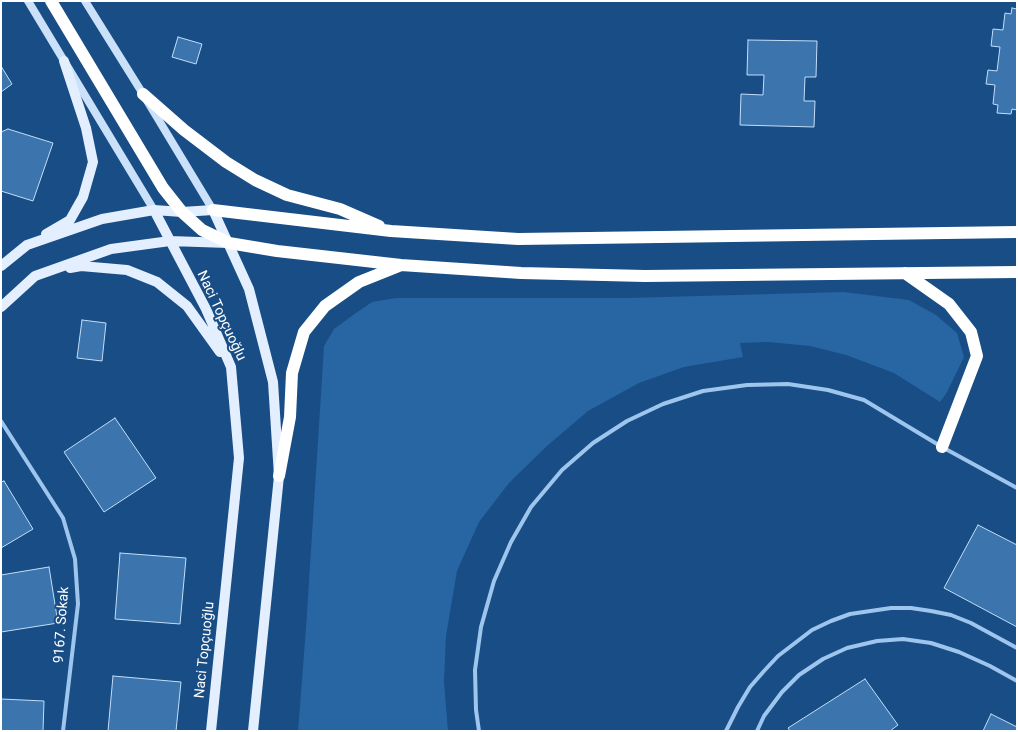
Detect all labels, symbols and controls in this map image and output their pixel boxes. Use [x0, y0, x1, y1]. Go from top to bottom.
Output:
street label: Naci Topçuoğlu [193, 268, 249, 364]
street label: 9167. Sokak [51, 586, 73, 664]
street label: Naci Topçuoğlu [192, 601, 218, 699]

